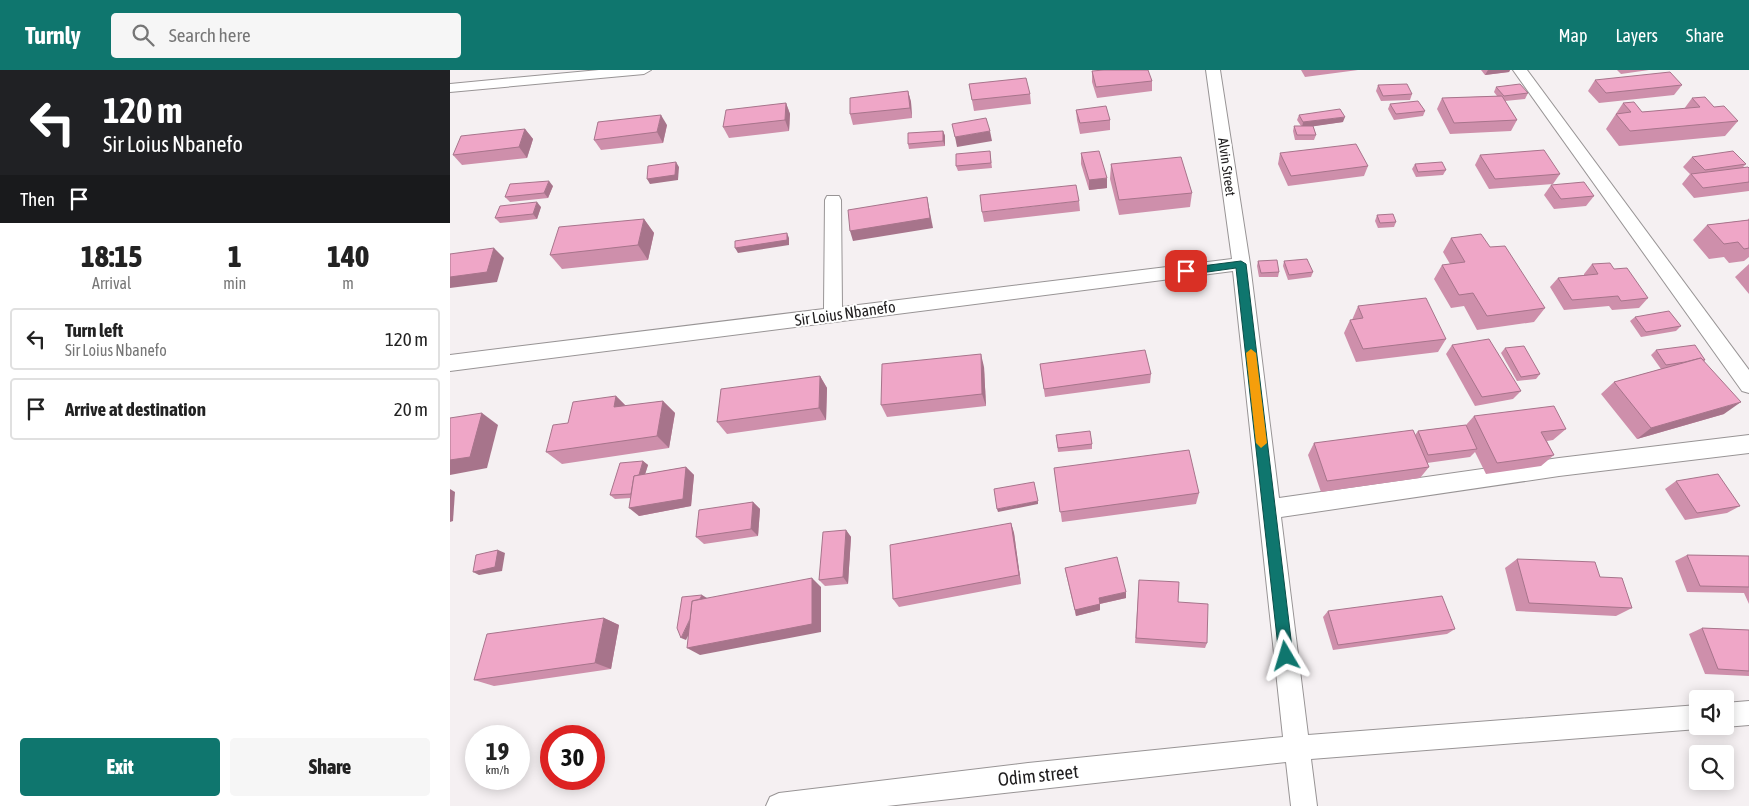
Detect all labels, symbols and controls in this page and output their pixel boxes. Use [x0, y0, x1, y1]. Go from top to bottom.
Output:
search box [111, 13, 461, 58]
icon: search [129, 21, 157, 49]
text: Turnly [25, 22, 81, 49]
text: Search here [169, 24, 251, 46]
text: Map [1558, 25, 1587, 46]
text: Layers [1615, 25, 1658, 46]
text: Share [1686, 25, 1724, 46]
icon: left [20, 90, 85, 155]
text: 120 m [103, 90, 182, 130]
text: Sir Loius Nbanefo [103, 131, 243, 157]
street label: Alvin Street [1215, 137, 1239, 197]
icon: arrive [65, 185, 93, 213]
text: Then [20, 188, 55, 210]
text: 18:15 [81, 239, 142, 273]
text: 1 [228, 239, 242, 273]
text: 140 [327, 239, 369, 273]
pin [1165, 250, 1207, 292]
icon: arrive [1172, 257, 1200, 285]
text: Arrival [92, 274, 131, 292]
text: min [223, 274, 246, 292]
text: m [342, 274, 354, 292]
street label: Sir Loius Nbanefo [793, 297, 897, 329]
text: Turn left [65, 319, 123, 341]
icon: left [22, 325, 50, 353]
text: 120 m [385, 328, 428, 350]
text: Sir Loius Nbanefo [65, 341, 167, 359]
icon: arrive [22, 395, 50, 423]
text: Arrive at destination [65, 398, 206, 420]
text: 20 m [394, 398, 428, 420]
position arrow [1259, 629, 1311, 681]
map controls [1689, 690, 1734, 790]
button: sound [1689, 690, 1734, 735]
speed limit sign: 30 [540, 725, 605, 790]
text: 19 [486, 737, 509, 765]
button: Exit [20, 738, 220, 796]
button: Share [230, 738, 430, 796]
button: search [1689, 745, 1734, 790]
street label: Odim street [996, 760, 1080, 790]
text: km/h [486, 763, 509, 777]

